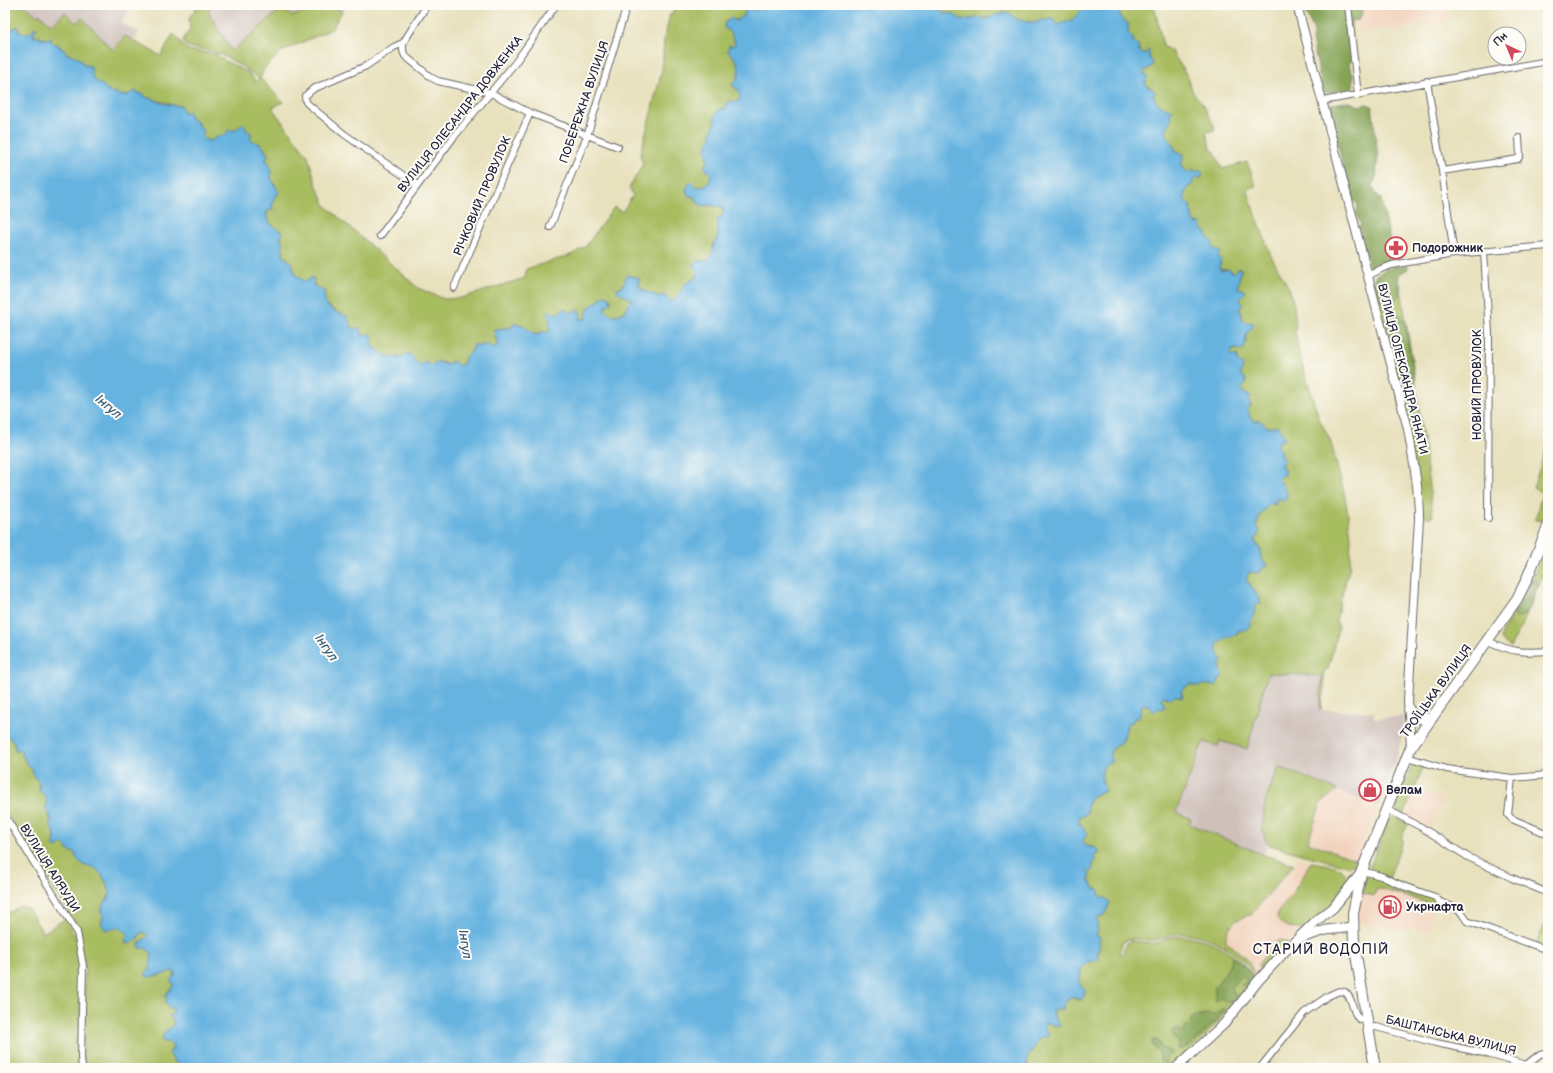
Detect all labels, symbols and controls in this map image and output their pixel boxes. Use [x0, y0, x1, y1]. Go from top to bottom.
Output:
north arrow [1487, 26, 1527, 66]
text: Пн [1491, 29, 1510, 49]
street label: ВУЛИЦЯ ОЛЕСАНДРА ДОВЖЕНКА [395, 33, 527, 196]
street label: ПОБЕРЕЖНА ВУЛИЦЯ [556, 39, 612, 165]
street label: РІЧКОВИЙ ПРОВУЛОК [450, 134, 515, 258]
pharmacy icon: Подорожник [1383, 235, 1409, 261]
place label: Подорожник [1412, 241, 1483, 256]
street label: ВУЛИЦЯ ОЛЕКСАНДРА ЯНАТИ [1374, 282, 1431, 456]
street label: НОВИЙ ПРОВУЛОК [1470, 329, 1485, 440]
water label: Інгул [92, 391, 125, 423]
water label: Інгул [311, 631, 342, 665]
street label: ТРОЇЦЬКА ВУЛИЦЯ [1397, 641, 1475, 741]
shop icon: Велам [1357, 777, 1383, 803]
place label: Велам [1386, 783, 1422, 798]
street label: ВУЛИЦЯ АЛЯУДИ [16, 821, 83, 915]
fuel station icon: Укрнафта [1377, 894, 1403, 920]
place label: Укрнафта [1406, 900, 1465, 915]
water label: Інгул [455, 928, 475, 961]
district label: СТАРИЙ ВОДОПІЙ [1253, 941, 1389, 958]
street label: БАШТАНСЬКА ВУЛИЦЯ [1384, 1012, 1518, 1059]

